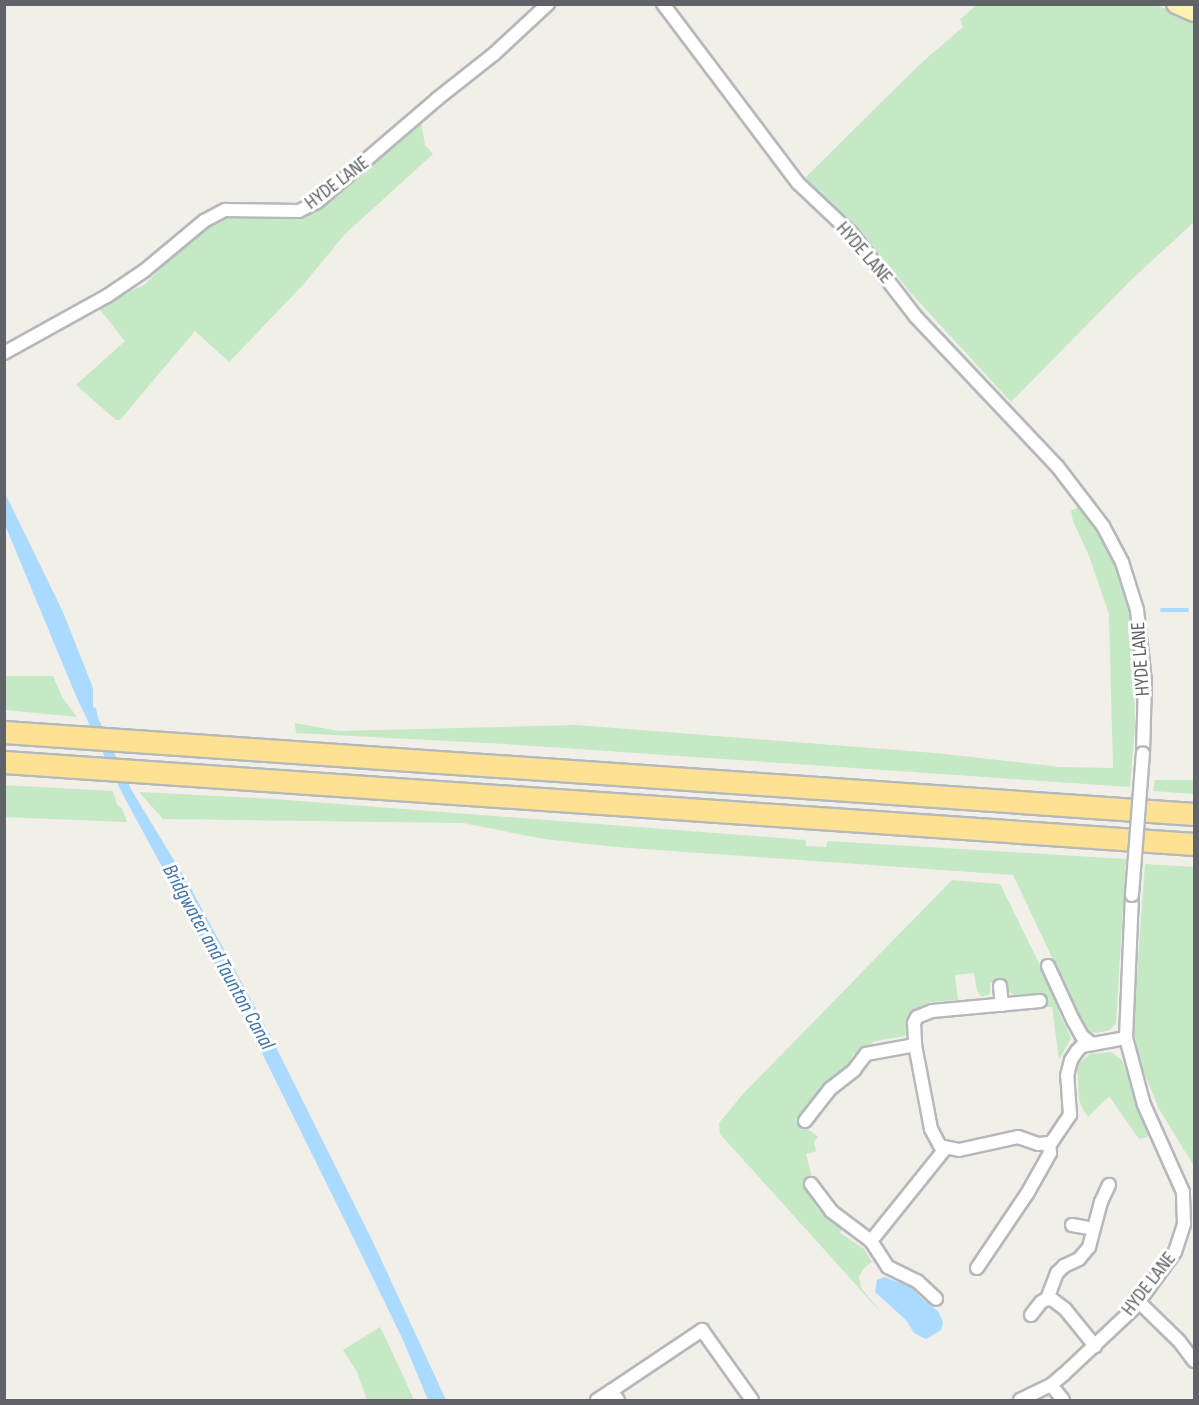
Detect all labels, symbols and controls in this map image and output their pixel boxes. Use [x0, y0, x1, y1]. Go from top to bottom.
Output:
street label: HYDE LANE [300, 151, 374, 215]
street label: HYDE LANE [831, 217, 897, 289]
street label: HYDE LANE [1126, 621, 1156, 697]
water label: Bridgwater and Taunton Canal [157, 860, 279, 1054]
street label: HYDE LANE [1117, 1247, 1181, 1321]

